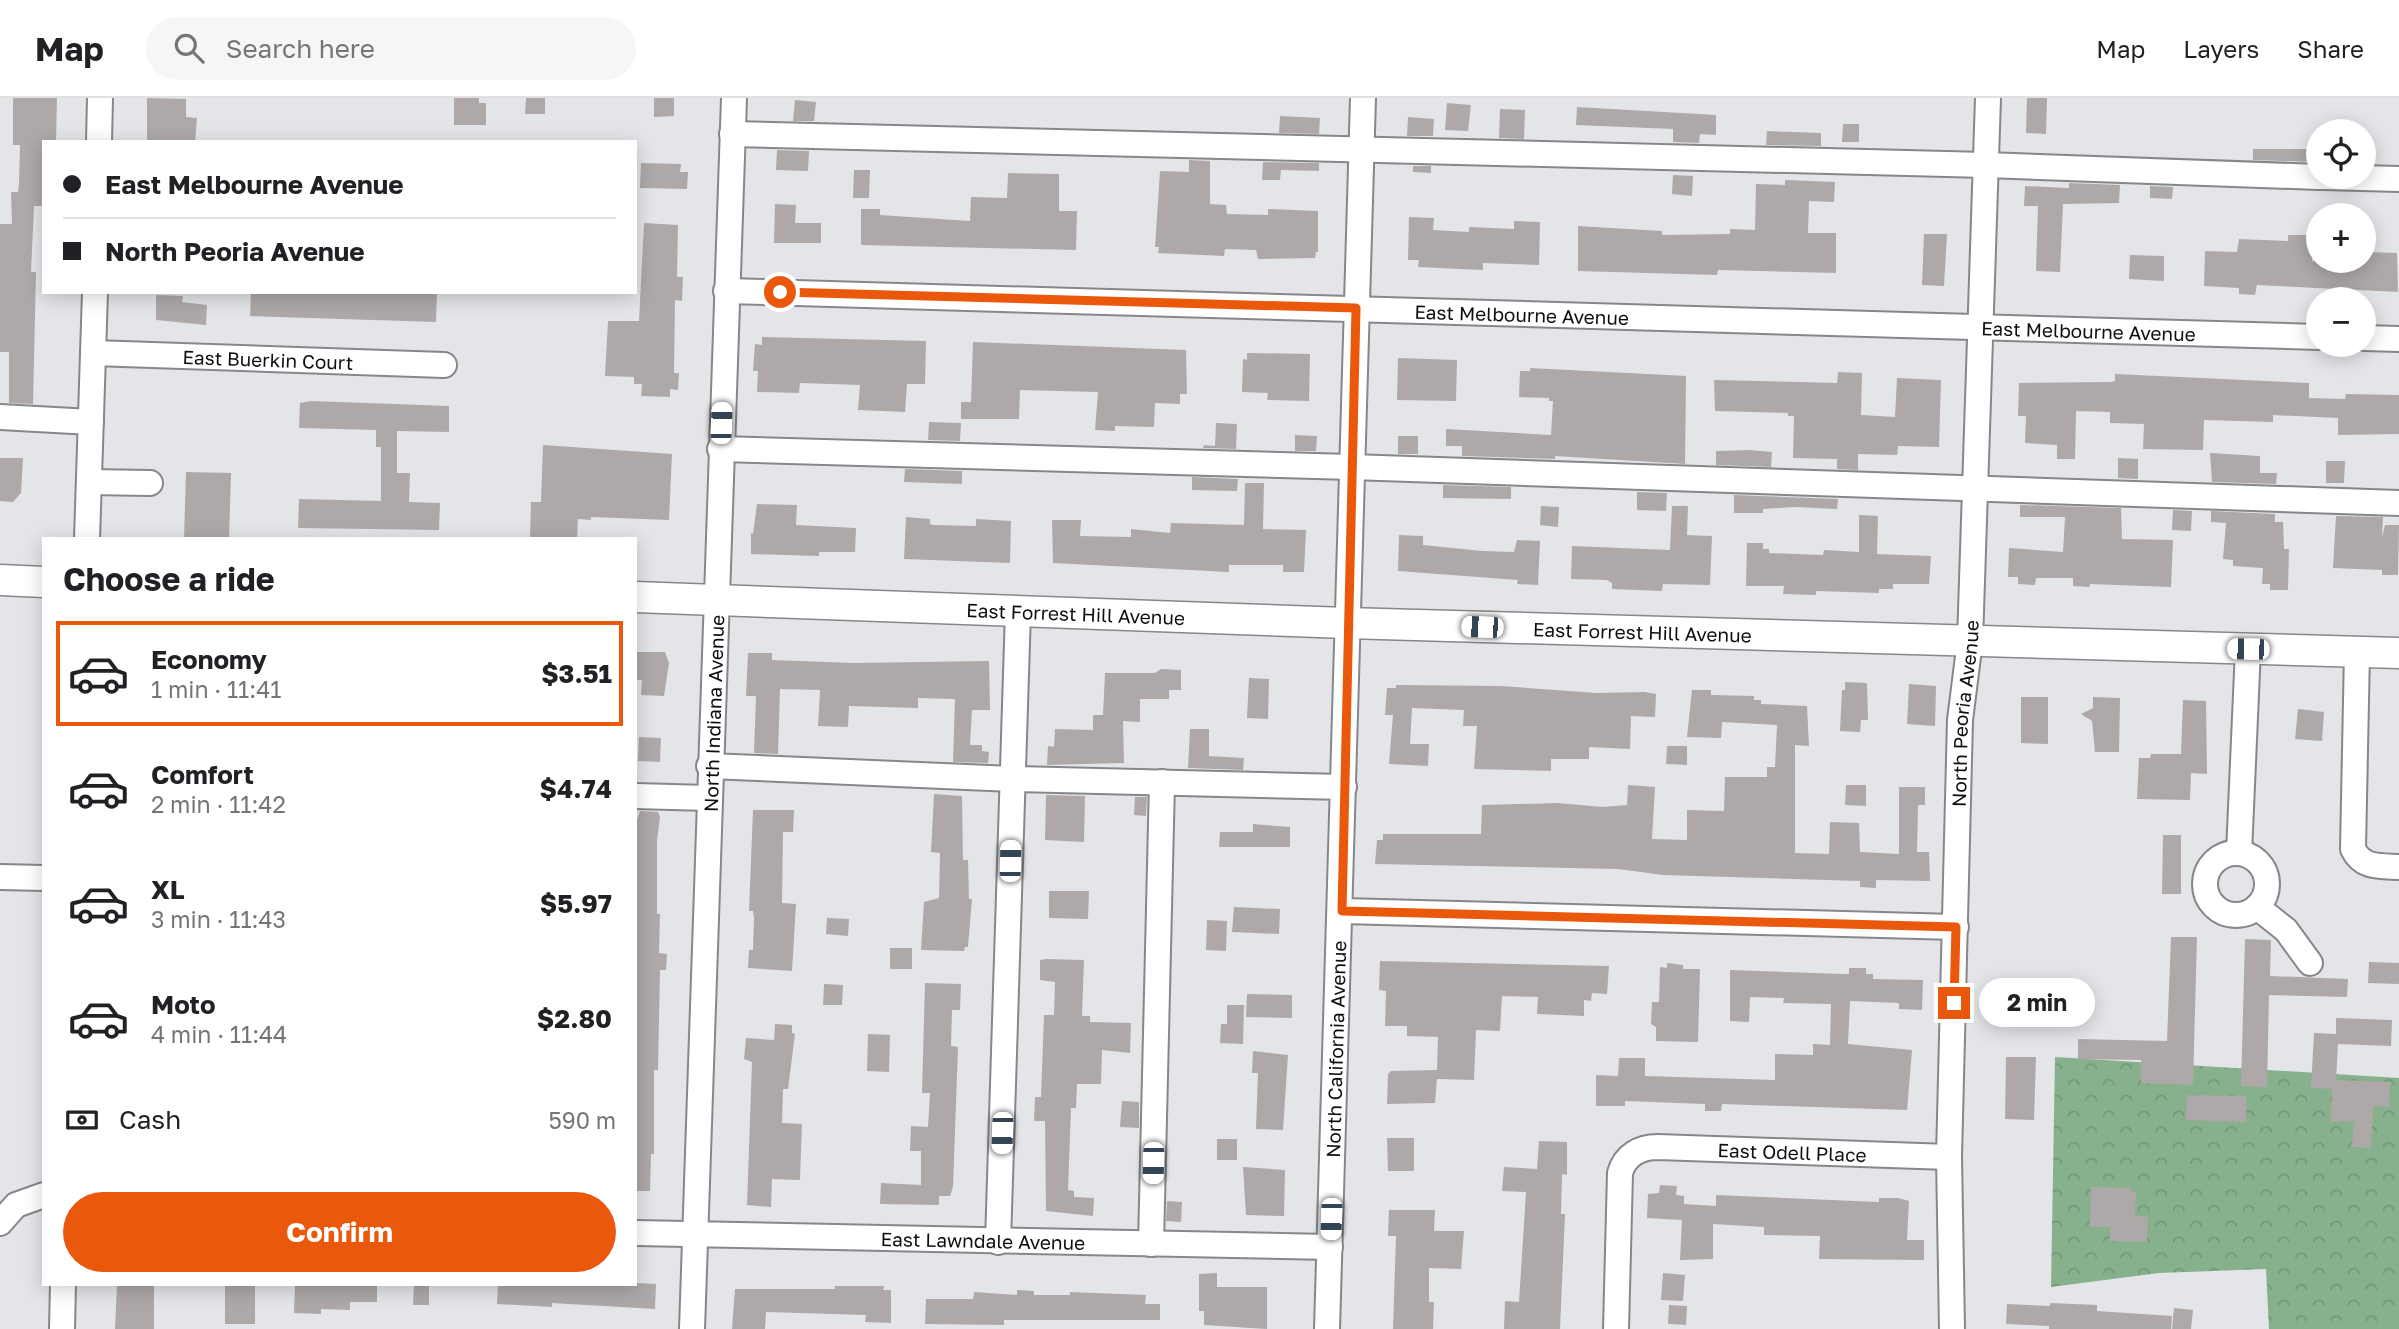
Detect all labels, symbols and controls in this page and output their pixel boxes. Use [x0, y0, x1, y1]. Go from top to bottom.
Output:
search box [146, 17, 636, 80]
text: Map [35, 29, 104, 68]
icon: search [170, 29, 208, 67]
text: Search here [226, 33, 375, 64]
text: Map [2096, 34, 2145, 63]
text: Layers [2183, 34, 2259, 63]
text: Share [2297, 34, 2364, 63]
map controls [2306, 119, 2376, 357]
button: locate [2306, 119, 2376, 189]
text: East Melbourne Avenue [105, 169, 404, 200]
button: + [2306, 203, 2376, 273]
text: North Peoria Avenue [105, 236, 365, 267]
route start [764, 276, 796, 308]
button: − [2306, 287, 2376, 357]
street label: East Melbourne Avenue [1414, 299, 1629, 329]
street label: East Melbourne Avenue [1981, 316, 2196, 345]
street label: East Buerkin Court [182, 345, 354, 373]
car [710, 402, 733, 444]
text: Choose a ride [63, 560, 275, 598]
street label: East Forrest Hill Avenue [966, 598, 1185, 629]
street label: North Indiana Avenue [698, 614, 728, 812]
car [1461, 616, 1504, 638]
street label: East Forrest Hill Avenue [1533, 617, 1752, 646]
street label: North Peoria Avenue [1946, 620, 1982, 807]
car [2227, 638, 2270, 660]
icon: car [67, 642, 130, 705]
text: Economy [151, 644, 267, 675]
text: $3.51 [541, 658, 612, 689]
text: 1 min · 11:41 [151, 675, 281, 703]
icon: car [67, 757, 130, 820]
text: Comfort [151, 759, 254, 790]
text: $4.74 [540, 773, 612, 804]
text: 2 min · 11:42 [151, 790, 286, 818]
car [1000, 840, 1021, 882]
icon: car [67, 872, 130, 935]
text: XL [151, 874, 185, 905]
text: $5.97 [540, 888, 612, 919]
text: 3 min · 11:43 [151, 905, 286, 933]
street label: North California Avenue [1321, 940, 1350, 1158]
callout: 2 min [1979, 978, 2094, 1028]
icon: car [67, 987, 130, 1050]
route end [1938, 987, 1970, 1019]
text: 2 min [2007, 988, 2067, 1016]
text: Moto [151, 989, 216, 1020]
text: $2.80 [537, 1003, 612, 1034]
text: 4 min · 11:44 [151, 1020, 287, 1048]
icon: cash [63, 1101, 101, 1139]
text: Cash [119, 1104, 181, 1135]
text: 590 m [548, 1106, 616, 1134]
car [991, 1112, 1014, 1154]
street label: East Odell Place [1717, 1138, 1867, 1166]
car [1143, 1142, 1164, 1184]
button: Confirm [63, 1192, 616, 1272]
car [1320, 1198, 1343, 1240]
street label: East Lawndale Avenue [880, 1226, 1085, 1254]

